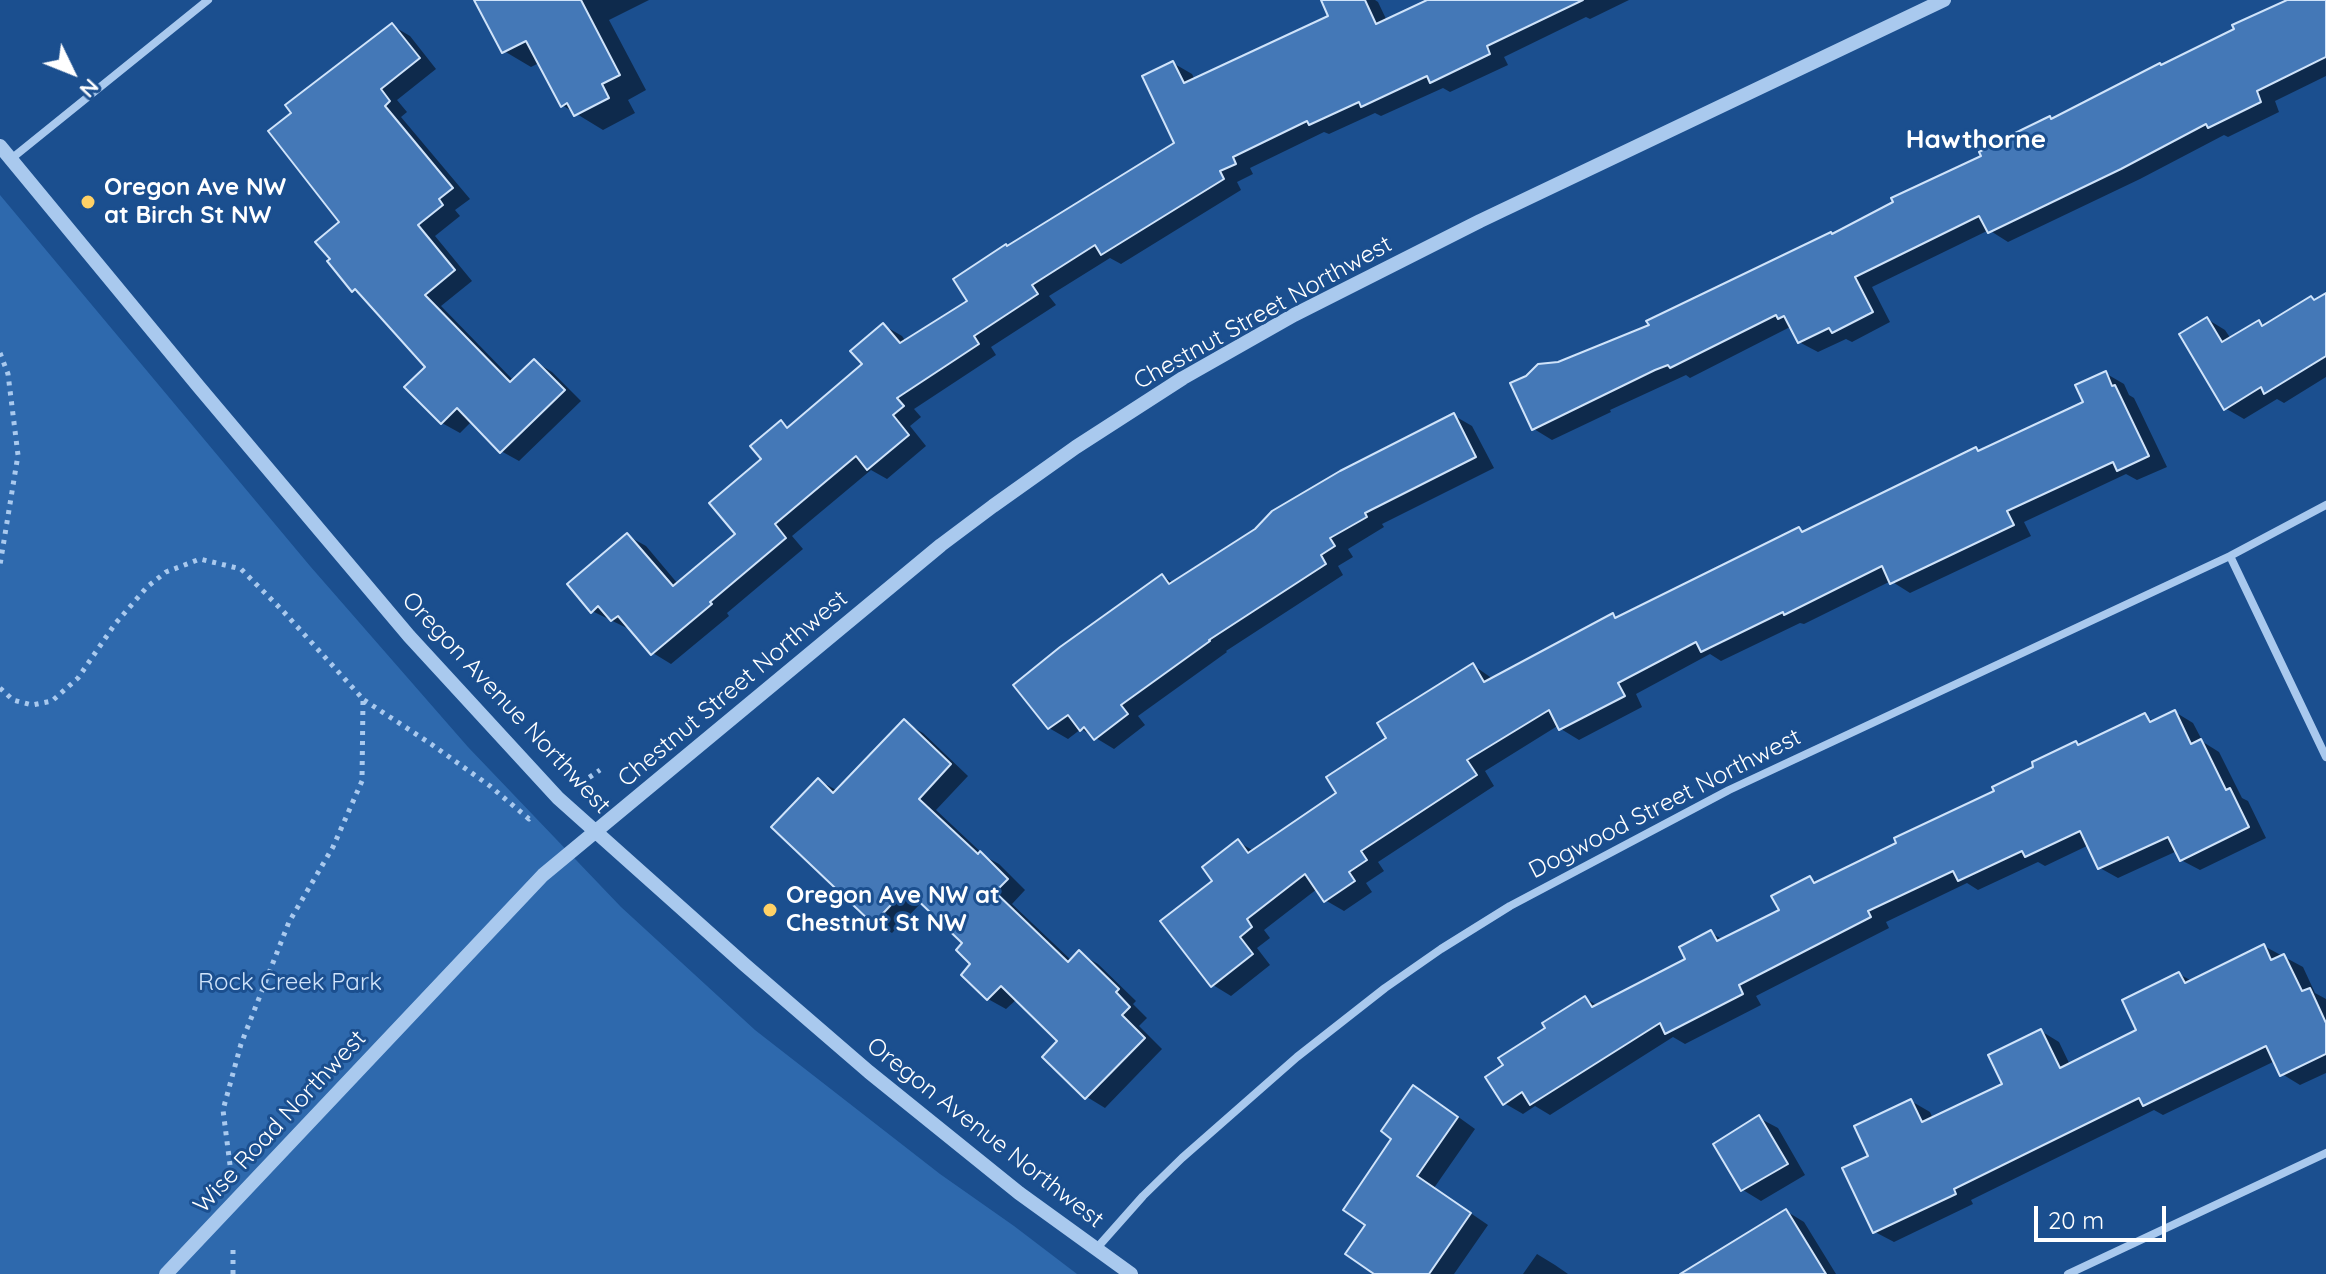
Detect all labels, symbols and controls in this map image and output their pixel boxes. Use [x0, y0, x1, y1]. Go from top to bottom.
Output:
north arrow [32, 32, 112, 112]
text: N [74, 73, 105, 104]
district label: Hawthorne [1906, 124, 2046, 156]
place label: Oregon Ave NW at Birch St NW [104, 174, 286, 230]
marker: Oregon Ave NW at Birch St NW [79, 193, 97, 211]
street label: Chestnut Street Northwest [1129, 230, 1397, 396]
street label: Chestnut Street Northwest [612, 585, 854, 793]
street label: Oregon Avenue Northwest [396, 586, 616, 820]
street label: Dogwood Street Northwest [1524, 723, 1806, 885]
place label: Oregon Ave NW at Chestnut St NW [786, 882, 1000, 938]
marker: Oregon Ave NW at Chestnut St NW [761, 901, 779, 919]
park label: Rock Creek Park [198, 969, 382, 997]
street label: Wise Road Northwest [188, 1025, 372, 1219]
street label: Oregon Avenue Northwest [861, 1032, 1109, 1234]
scale bar [2038, 1190, 2170, 1240]
text: 20 m [2048, 1205, 2104, 1235]

